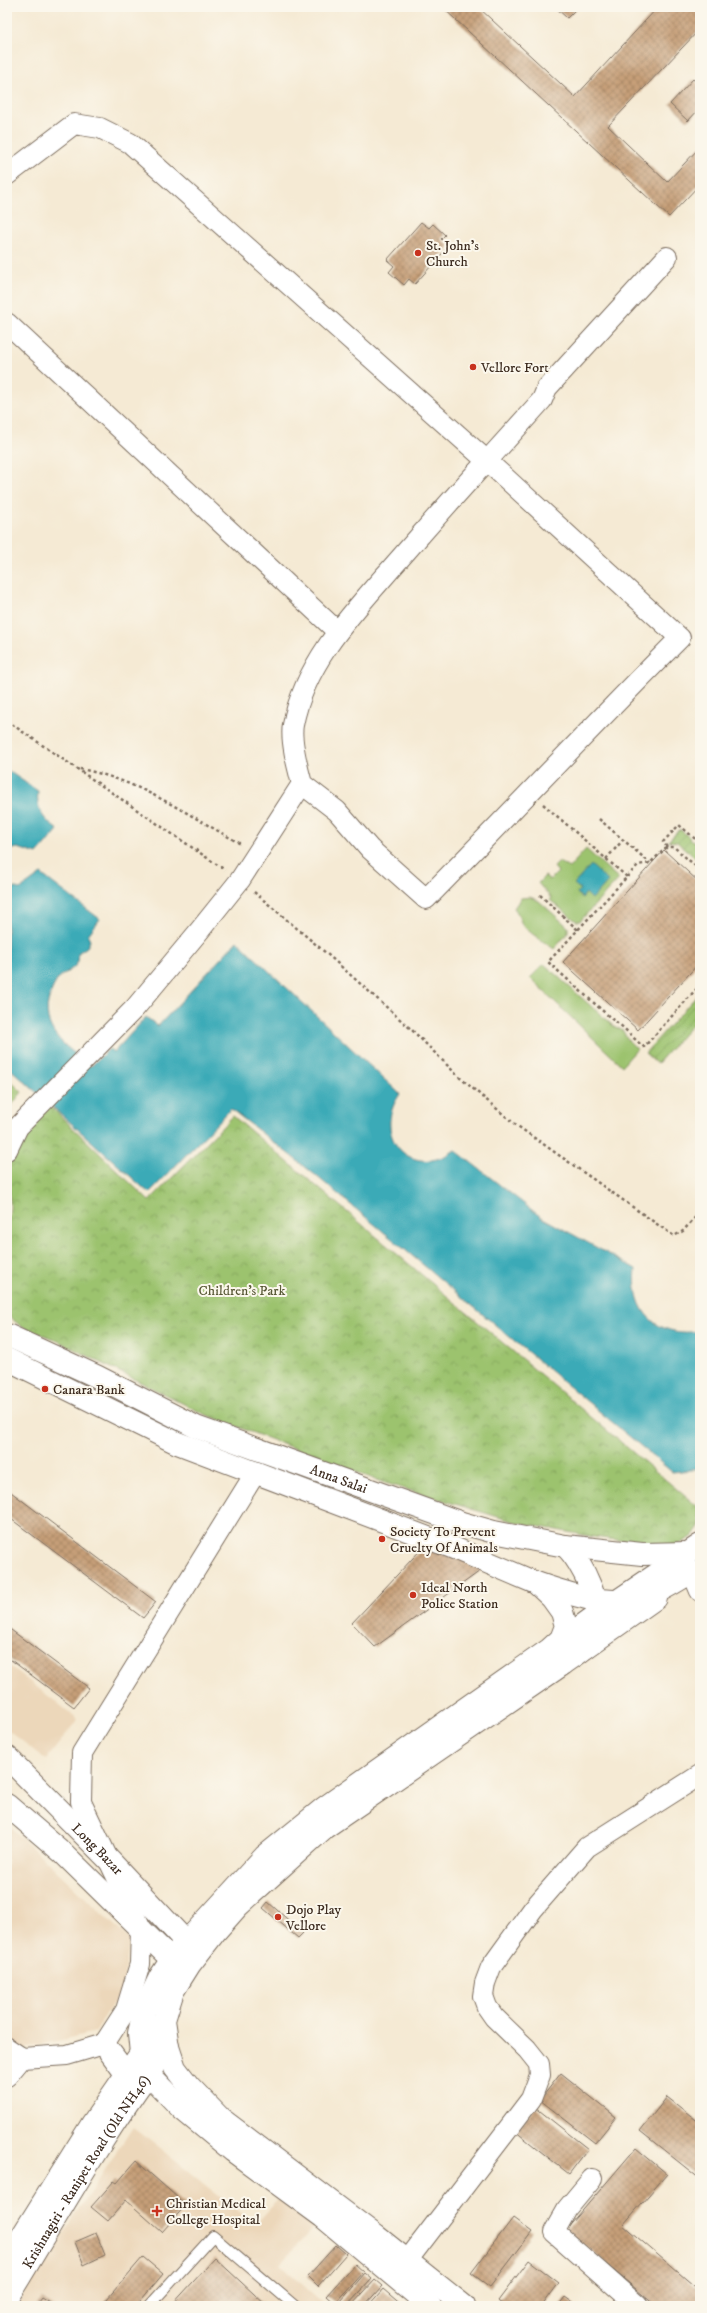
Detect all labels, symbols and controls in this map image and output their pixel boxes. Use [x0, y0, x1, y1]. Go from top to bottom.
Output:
place label: St. John's Church [426, 237, 479, 271]
marker: St. John's Church [413, 248, 423, 258]
place label: Vellore Fort [480, 359, 549, 377]
marker: Vellore Fort [468, 362, 478, 372]
park label: Children's Park [199, 1282, 286, 1300]
place label: Canara Bank [53, 1381, 125, 1399]
marker: Canara Bank [40, 1384, 50, 1394]
street label: Anna Salai [307, 1461, 370, 1498]
place label: Society To Prevent Cruelty Of Animals [390, 1523, 498, 1557]
marker: Society To Prevent Cruelty Of Animals [377, 1534, 387, 1544]
place label: Ideal North Police Station [421, 1579, 499, 1613]
marker: Ideal North Police Station [408, 1590, 418, 1600]
street label: Long Bazar [67, 1820, 127, 1880]
place label: Dojo Play Vellore [285, 1901, 342, 1935]
marker: Dojo Play Vellore [273, 1912, 283, 1922]
street label: Krishnagiri - Ranipet Road (Old NH46) [19, 2071, 154, 2272]
place label: Christian Medical College Hospital [166, 2195, 266, 2229]
marker: Christian Medical College Hospital [151, 2205, 163, 2217]

